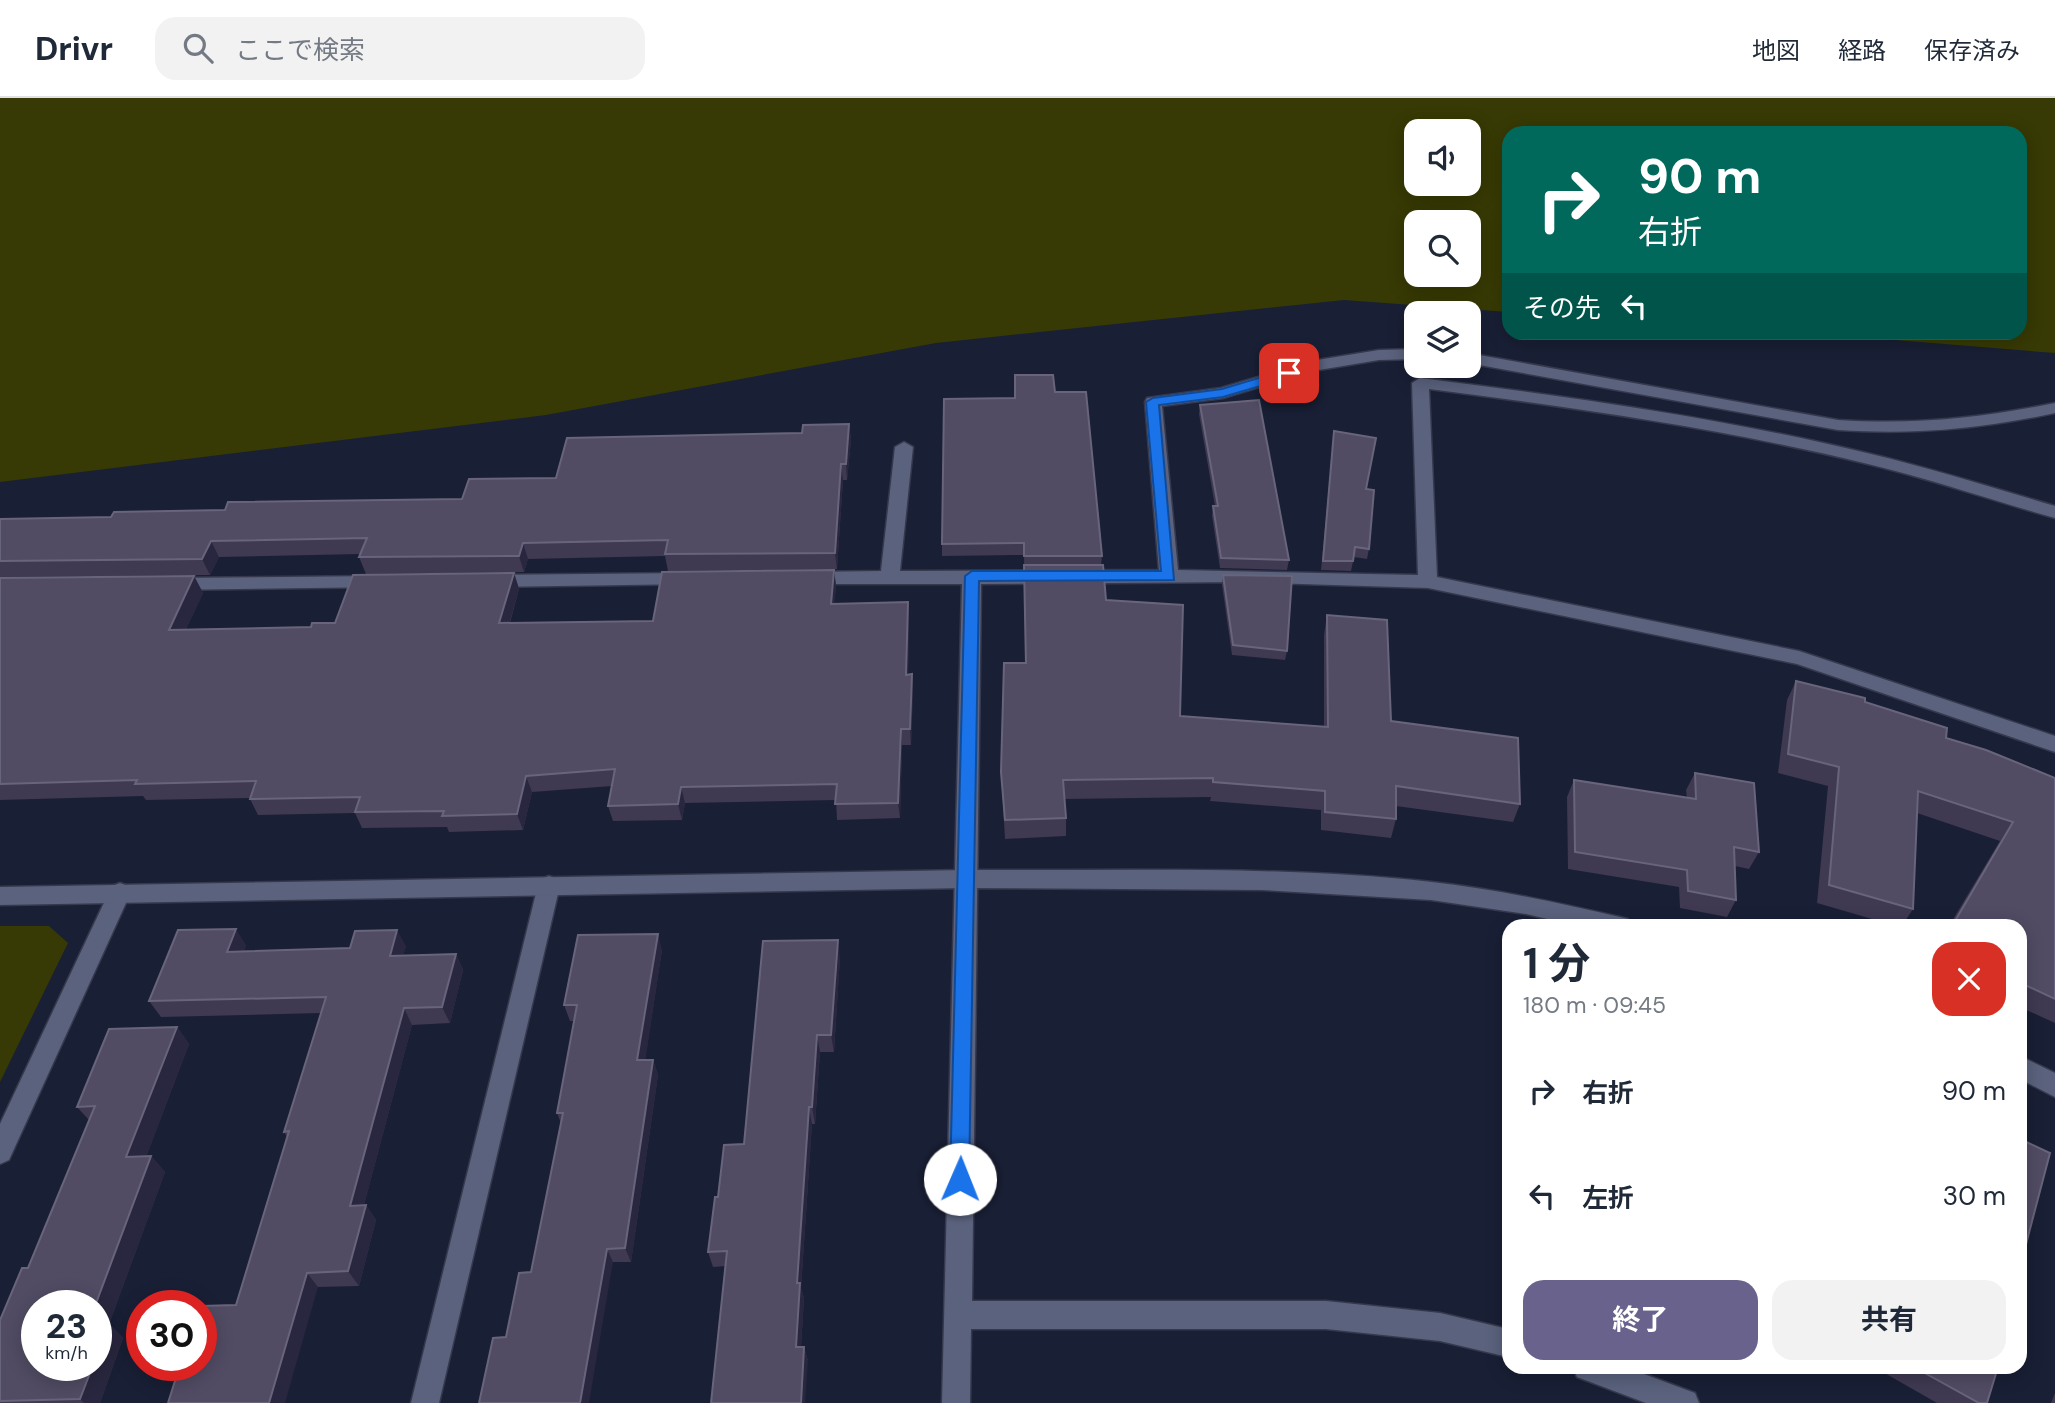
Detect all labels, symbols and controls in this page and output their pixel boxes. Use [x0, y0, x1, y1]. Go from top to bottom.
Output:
search box [155, 17, 645, 80]
text: Drivr [35, 27, 113, 70]
icon: search [179, 29, 217, 67]
text: ここで検索 [235, 33, 365, 67]
text: 地図 [1752, 35, 1800, 66]
text: 経路 [1838, 35, 1886, 66]
text: 保存済み [1924, 35, 2020, 66]
map controls [1404, 119, 1481, 378]
button: sound [1404, 119, 1481, 196]
text: 90 m [1638, 144, 1761, 208]
icon: right [1523, 154, 1614, 245]
button: search [1404, 210, 1481, 287]
text: 右折 [1638, 211, 1702, 253]
icon: left [1615, 287, 1653, 325]
text: その先 [1523, 291, 1601, 325]
button: layers [1404, 301, 1481, 378]
pin [1259, 343, 1319, 403]
icon: arrive [1270, 354, 1308, 392]
text: 1 分 [1523, 936, 1590, 991]
button: close [1932, 942, 2006, 1016]
text: 180 m · 09:45 [1523, 990, 1666, 1020]
icon: right [1523, 1072, 1561, 1110]
text: 90 m [1942, 1074, 2006, 1108]
text: 右折 [1582, 1076, 1634, 1110]
position arrow [923, 1142, 997, 1216]
icon: left [1523, 1177, 1561, 1215]
text: 30 m [1943, 1179, 2006, 1213]
text: 左折 [1582, 1181, 1634, 1215]
button: 終了 [1523, 1280, 1758, 1360]
button: 共有 [1772, 1280, 2006, 1360]
speed limit sign: 30 [126, 1290, 217, 1381]
text: 23 [46, 1303, 87, 1349]
text: km/h [45, 1341, 88, 1365]

